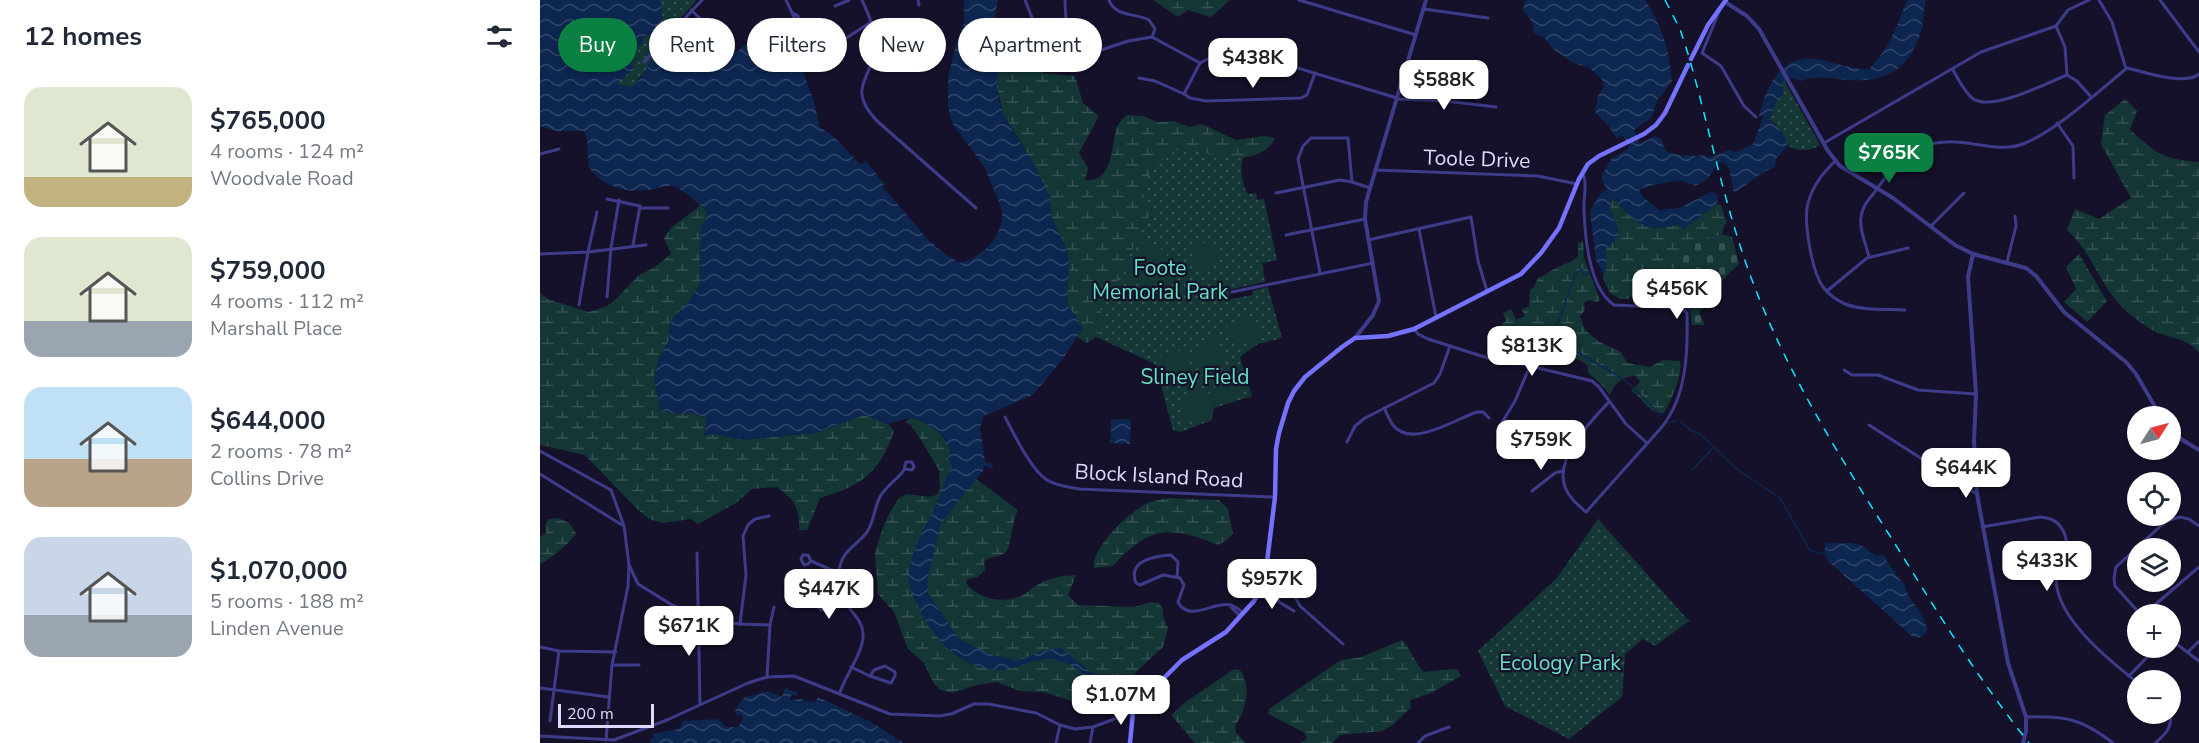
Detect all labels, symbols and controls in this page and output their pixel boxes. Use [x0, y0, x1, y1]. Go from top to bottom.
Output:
chip: Buy [558, 18, 637, 72]
chip: Rent [649, 18, 735, 72]
chip: Filters [747, 18, 847, 72]
chip: New [859, 18, 946, 72]
chip: Apartment [958, 18, 1102, 72]
text: 12 homes [24, 19, 142, 54]
icon: filters [483, 20, 516, 53]
pin: $438K [1211, 38, 1295, 89]
text: $438K [1222, 44, 1284, 71]
pin: $588K [1402, 60, 1486, 111]
text: $588K [1413, 66, 1475, 93]
text: $765,000 [210, 103, 326, 138]
icon: home [72, 111, 144, 183]
pin: $765K [1847, 133, 1931, 184]
text: 4 rooms · 124 m² [210, 138, 364, 165]
text: $765K [1858, 139, 1920, 166]
street label: Toole Drive [1423, 143, 1531, 175]
text: Woodvale Road [210, 165, 354, 192]
text: $759,000 [210, 253, 326, 288]
park label: Foote Memorial Park [1092, 254, 1228, 306]
icon: home [72, 261, 144, 333]
pin: $456K [1635, 269, 1719, 320]
text: $456K [1646, 275, 1708, 302]
text: 4 rooms · 112 m² [210, 288, 364, 315]
text: Marshall Place [210, 315, 342, 342]
pin: $813K [1490, 326, 1574, 377]
text: $813K [1501, 332, 1563, 359]
park label: Sliney Field [1140, 363, 1250, 391]
text: $644,000 [210, 403, 326, 438]
north arrow [2127, 406, 2181, 460]
map controls [2127, 406, 2181, 724]
icon: home [72, 411, 144, 483]
pin: $759K [1499, 420, 1583, 471]
text: $759K [1510, 426, 1572, 453]
text: 2 rooms · 78 m² [210, 438, 352, 465]
pin: $644K [1924, 448, 2008, 499]
text: $644K [1935, 454, 1997, 481]
street label: Block Island Road [1074, 458, 1244, 494]
text: Collins Drive [210, 465, 324, 492]
button: locate [2127, 472, 2181, 526]
button: layers [2127, 538, 2181, 592]
pin: $433K [2005, 541, 2089, 592]
text: $433K [2016, 547, 2078, 574]
text: $1,070,000 [210, 553, 348, 588]
pin: $957K [1230, 559, 1314, 610]
icon: home [72, 561, 144, 633]
text: $957K [1241, 565, 1303, 592]
pin: $447K [787, 569, 871, 620]
text: $447K [798, 575, 860, 602]
text: 5 rooms · 188 m² [210, 588, 364, 615]
button: + [2127, 604, 2181, 658]
pin: $671K [647, 606, 731, 657]
text: $671K [658, 612, 720, 639]
text: Linden Avenue [210, 615, 344, 642]
park label: Ecology Park [1499, 649, 1621, 677]
button: − [2127, 670, 2181, 724]
pin: $1.07M [1072, 675, 1170, 726]
text: $1.07M [1086, 681, 1156, 708]
scale bar [558, 701, 654, 728]
text: 200 m [567, 703, 614, 725]

